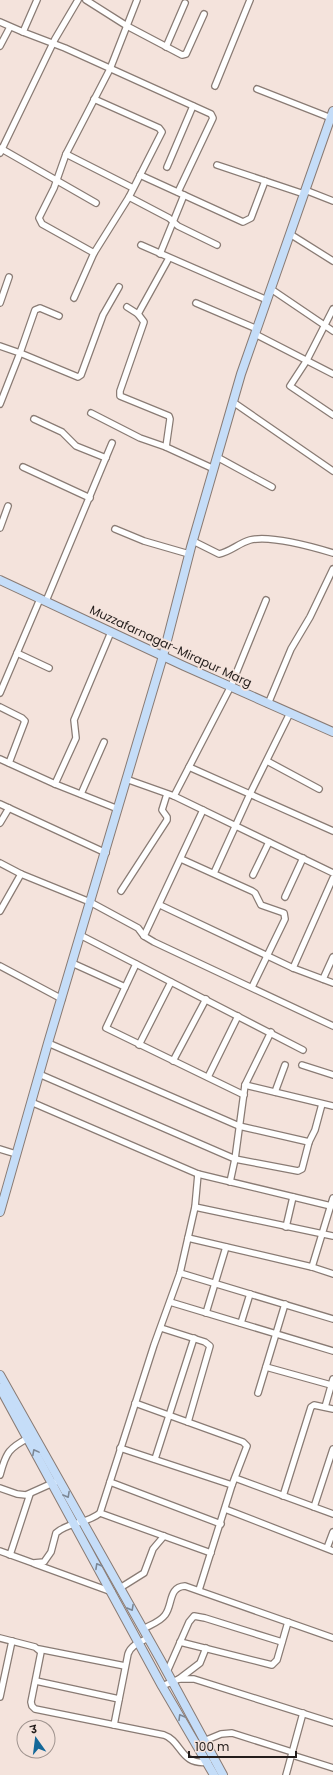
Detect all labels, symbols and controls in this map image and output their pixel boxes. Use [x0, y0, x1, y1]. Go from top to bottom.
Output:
street label: Muzzafarnagar-Mirapur Marg [87, 601, 255, 691]
one-way arrow [32, 1449, 39, 1457]
one-way arrow [63, 1491, 70, 1498]
one-way arrow [95, 1563, 103, 1570]
one-way arrow [127, 1604, 134, 1611]
one-way arrow [178, 1714, 185, 1721]
north arrow [16, 1719, 56, 1759]
text: उ [28, 1721, 39, 1738]
scale bar [189, 1733, 296, 1759]
text: 100 m [195, 1738, 229, 1755]

